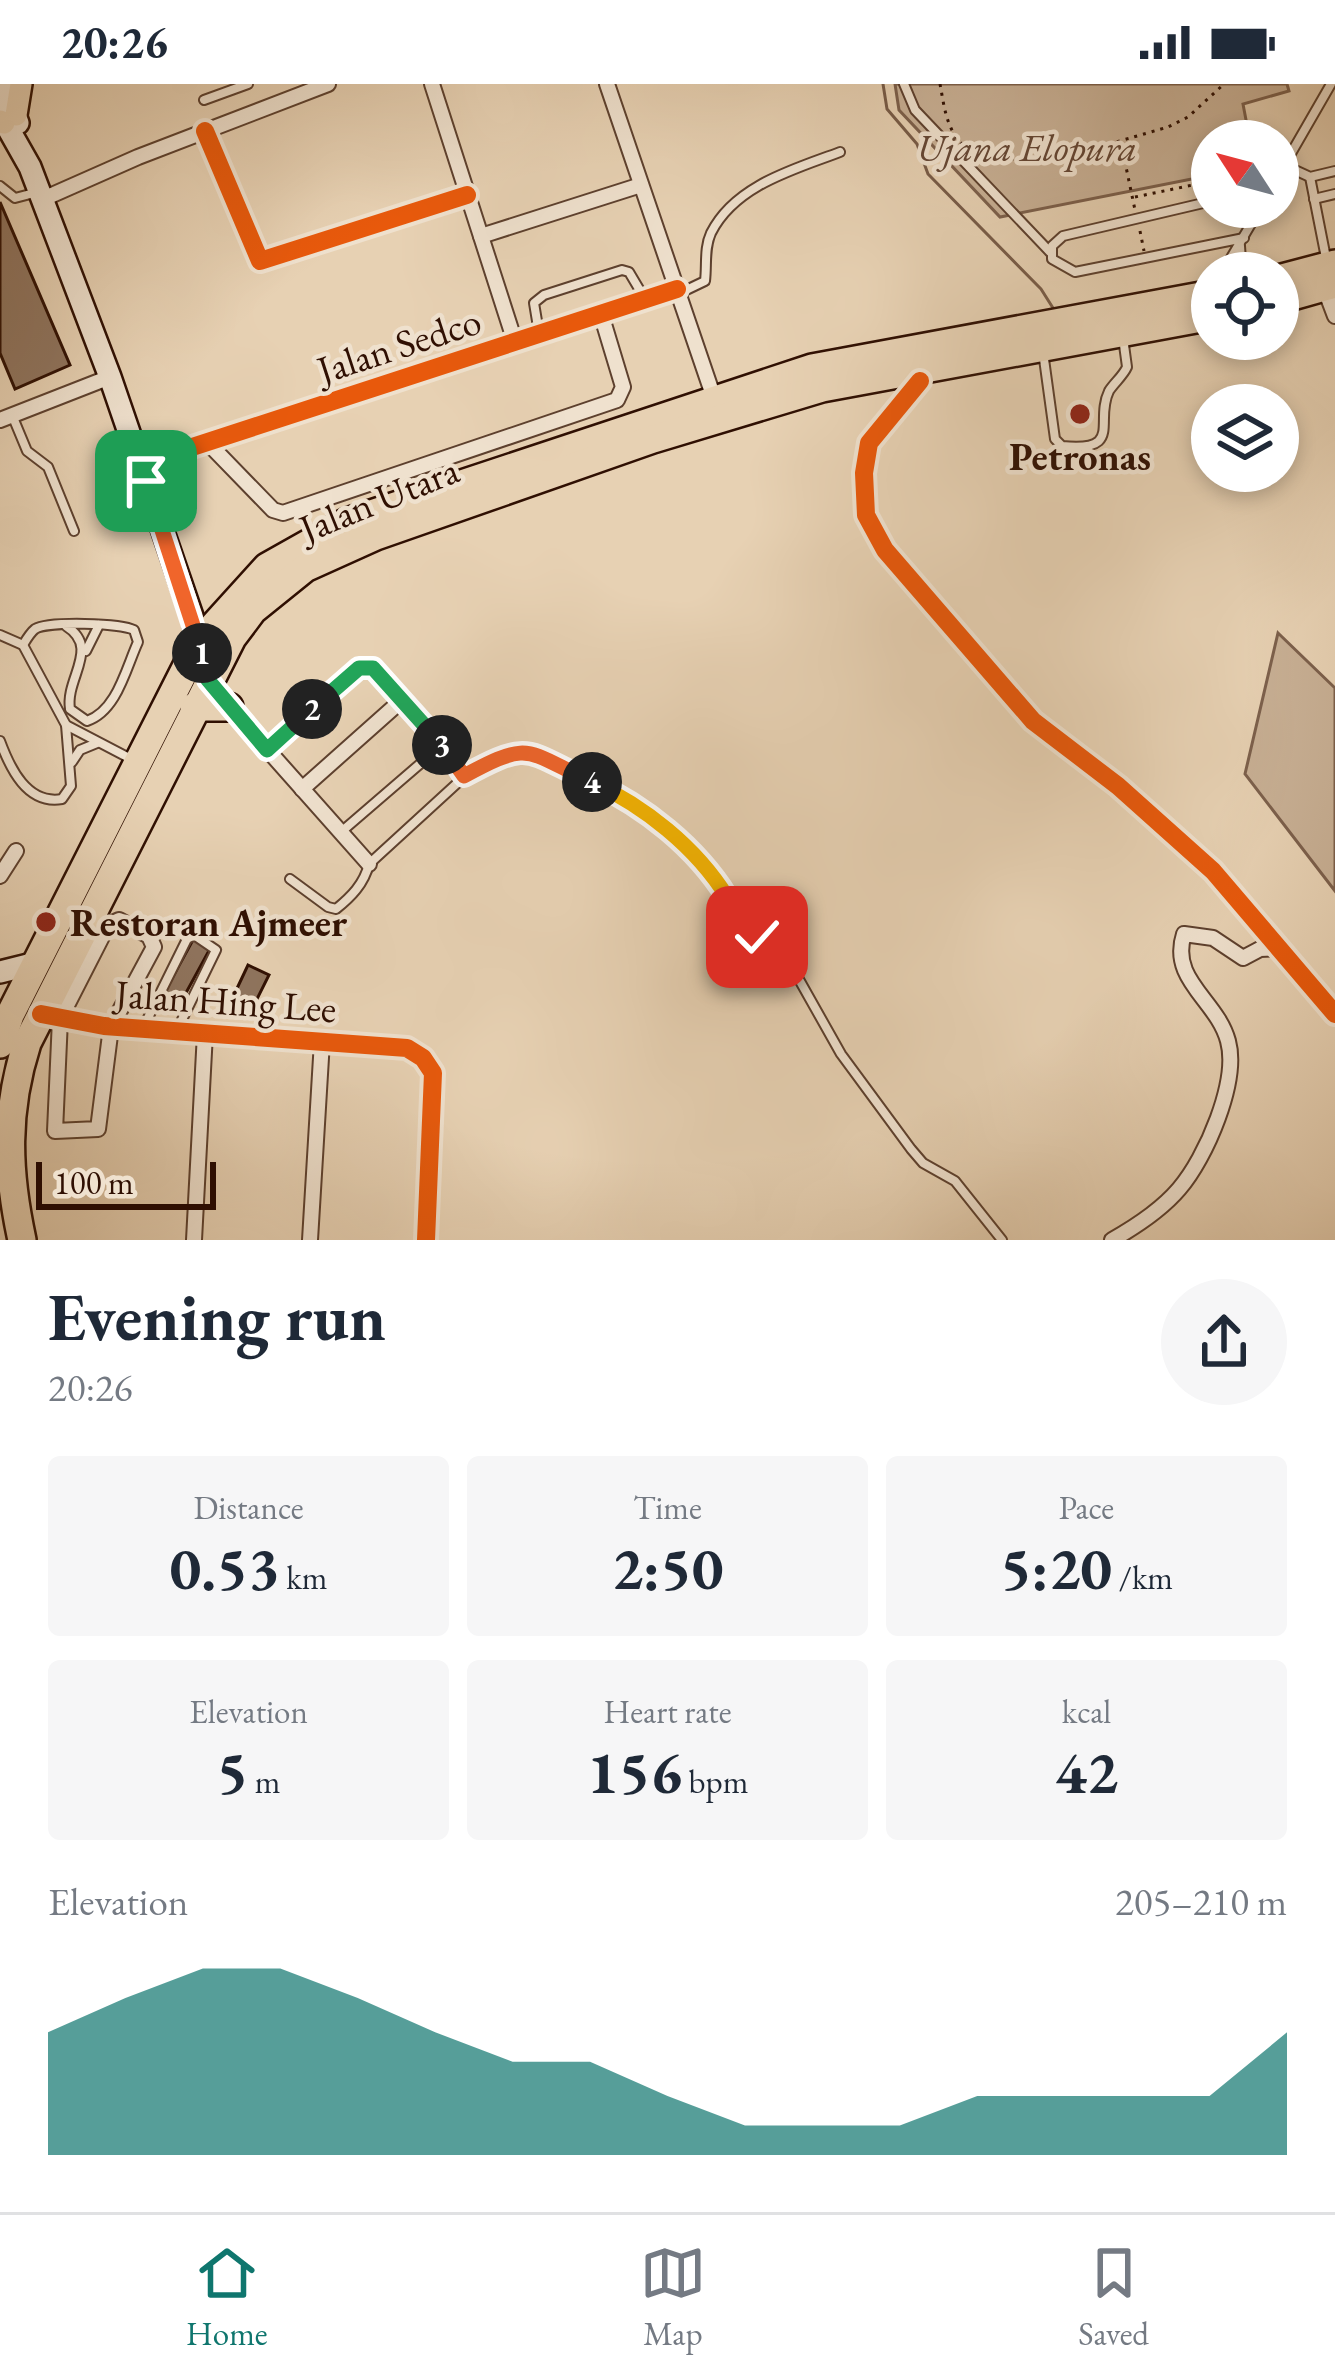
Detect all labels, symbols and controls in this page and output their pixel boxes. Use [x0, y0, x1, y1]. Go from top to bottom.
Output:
text: 20:26 [60, 13, 168, 71]
north arrow [1191, 120, 1299, 228]
map controls [1191, 120, 1299, 492]
park label: Ujana Elopura [917, 122, 1137, 173]
button: locate [1191, 252, 1299, 360]
street label: Jalan Sedco [308, 295, 487, 396]
button: layers [1191, 384, 1299, 492]
marker: Petronas [1067, 401, 1093, 427]
pin [95, 430, 197, 532]
place label: Petronas [1009, 431, 1151, 482]
street label: Jalan Utara [289, 444, 467, 555]
icon: arrive [113, 448, 179, 514]
pin: 1 [172, 623, 232, 683]
text: 1 [193, 631, 211, 674]
pin: 2 [282, 679, 342, 739]
text: 2 [303, 687, 321, 730]
pin: 3 [412, 715, 472, 775]
text: 3 [433, 723, 451, 766]
pin: 4 [562, 752, 622, 812]
text: 4 [583, 760, 601, 803]
pin [706, 886, 808, 988]
place label: Restoran Ajmeer [70, 897, 348, 948]
icon: check [724, 904, 790, 970]
marker: Restoran Ajmeer [33, 909, 59, 935]
street label: Jalan Hing Lee [111, 968, 338, 1034]
scale bar [36, 1156, 216, 1209]
text: 100 m [54, 1161, 134, 1204]
text: Evening run [48, 1274, 386, 1360]
button: share [1161, 1279, 1287, 1405]
text: 20:26 [48, 1362, 133, 1413]
text: Distance [193, 1486, 304, 1529]
text: Time [633, 1486, 702, 1529]
text: Pace [1059, 1486, 1114, 1529]
text: 0.53 [170, 1529, 280, 1607]
text: 2:50 [611, 1529, 724, 1607]
text: 5:20 [1000, 1529, 1112, 1607]
text: km [280, 1556, 327, 1599]
text: /km [1112, 1556, 1173, 1599]
text: Elevation [189, 1690, 308, 1733]
text: Heart rate [603, 1690, 732, 1733]
text: kcal [1062, 1690, 1111, 1733]
text: 5 [216, 1733, 248, 1811]
text: 156 [587, 1733, 682, 1811]
text: 42 [1055, 1733, 1118, 1811]
text: m [248, 1760, 281, 1803]
text: bpm [682, 1760, 748, 1803]
text: Elevation [48, 1876, 188, 1927]
text: 205–210 m [1115, 1876, 1287, 1927]
tab: Home [186, 2240, 268, 2355]
tab: Map [640, 2240, 706, 2355]
tab: Saved [1078, 2240, 1149, 2355]

